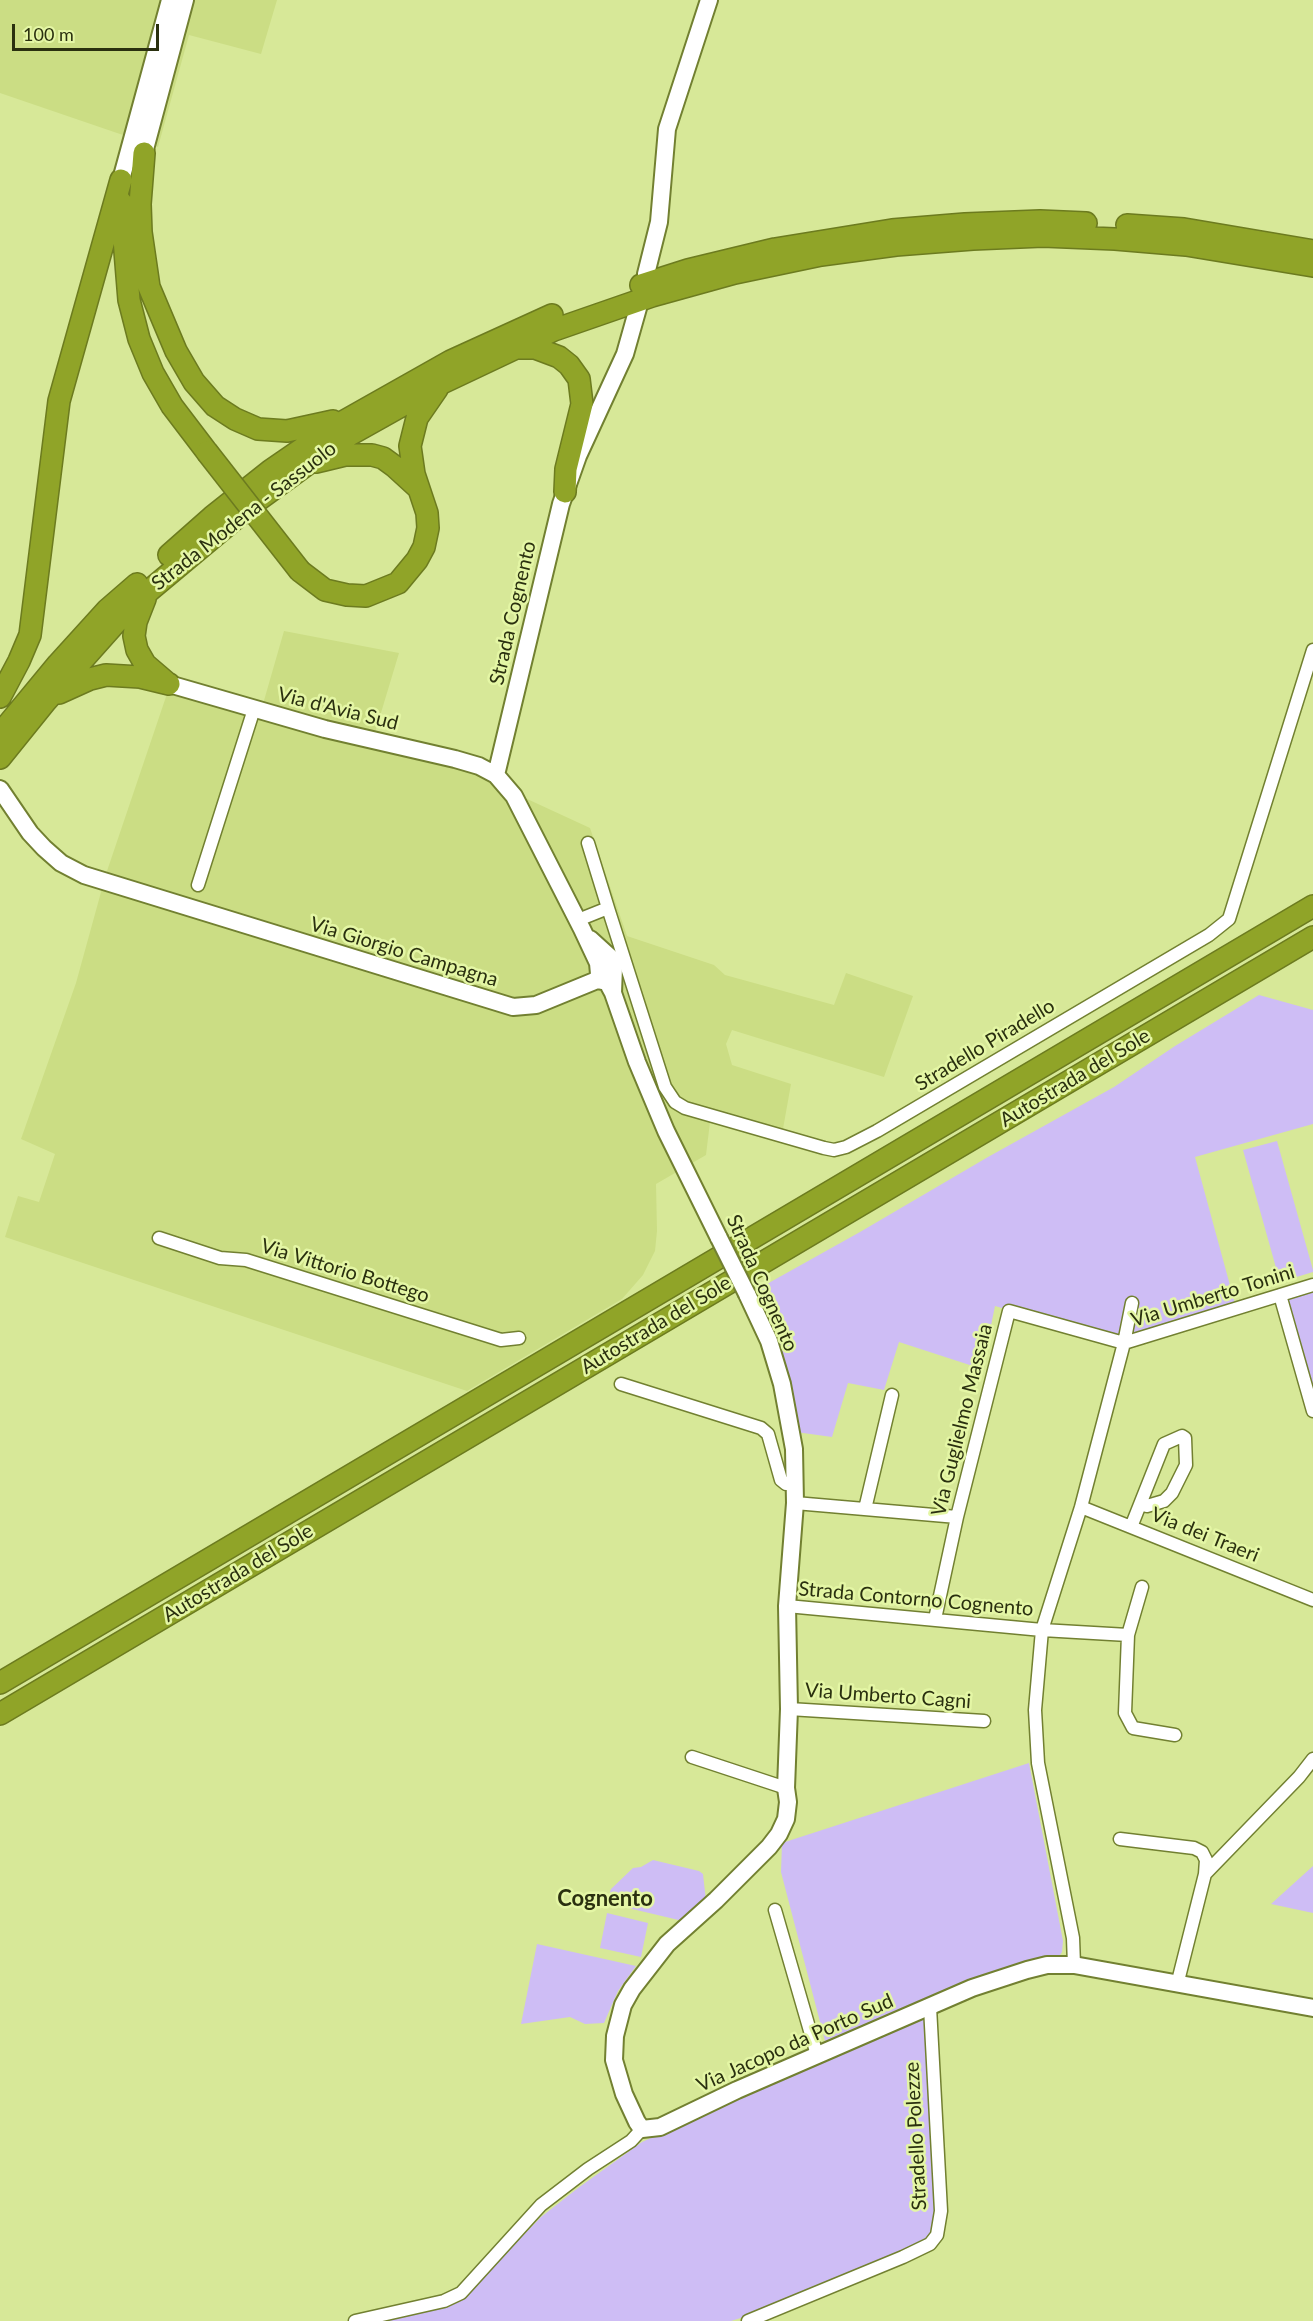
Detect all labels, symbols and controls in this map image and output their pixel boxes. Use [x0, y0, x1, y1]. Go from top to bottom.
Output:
scale bar [15, 12, 162, 50]
text: 100 m [23, 23, 74, 45]
street label: Strada Modena - Sassuolo [147, 437, 341, 595]
street label: Strada Cognento [485, 539, 541, 687]
street label: Via d'Avia Sud [275, 682, 401, 736]
street label: Via Giorgio Campagna [307, 912, 501, 992]
street label: Stradello Piradello [911, 994, 1059, 1096]
street label: Autostrada del Sole [996, 1024, 1154, 1132]
street label: Strada Cognento [721, 1211, 803, 1355]
street label: Via Vittorio Bottego [258, 1234, 432, 1308]
street label: Via Umberto Tonini [1128, 1260, 1298, 1332]
street label: Autostrada del Sole [577, 1271, 735, 1379]
street label: Via Guglielmo Massaia [926, 1321, 998, 1519]
street label: Via dei Traeri [1147, 1502, 1263, 1568]
street label: Autostrada del Sole [159, 1519, 317, 1627]
street label: Strada Contorno Cognento [797, 1577, 1035, 1621]
street label: Via Umberto Cagni [804, 1678, 972, 1714]
district label: Cognento [557, 1886, 653, 1912]
street label: Via Jacopo da Porto Sud [693, 1989, 897, 2097]
street label: Stradello Polezze [900, 2061, 932, 2211]

